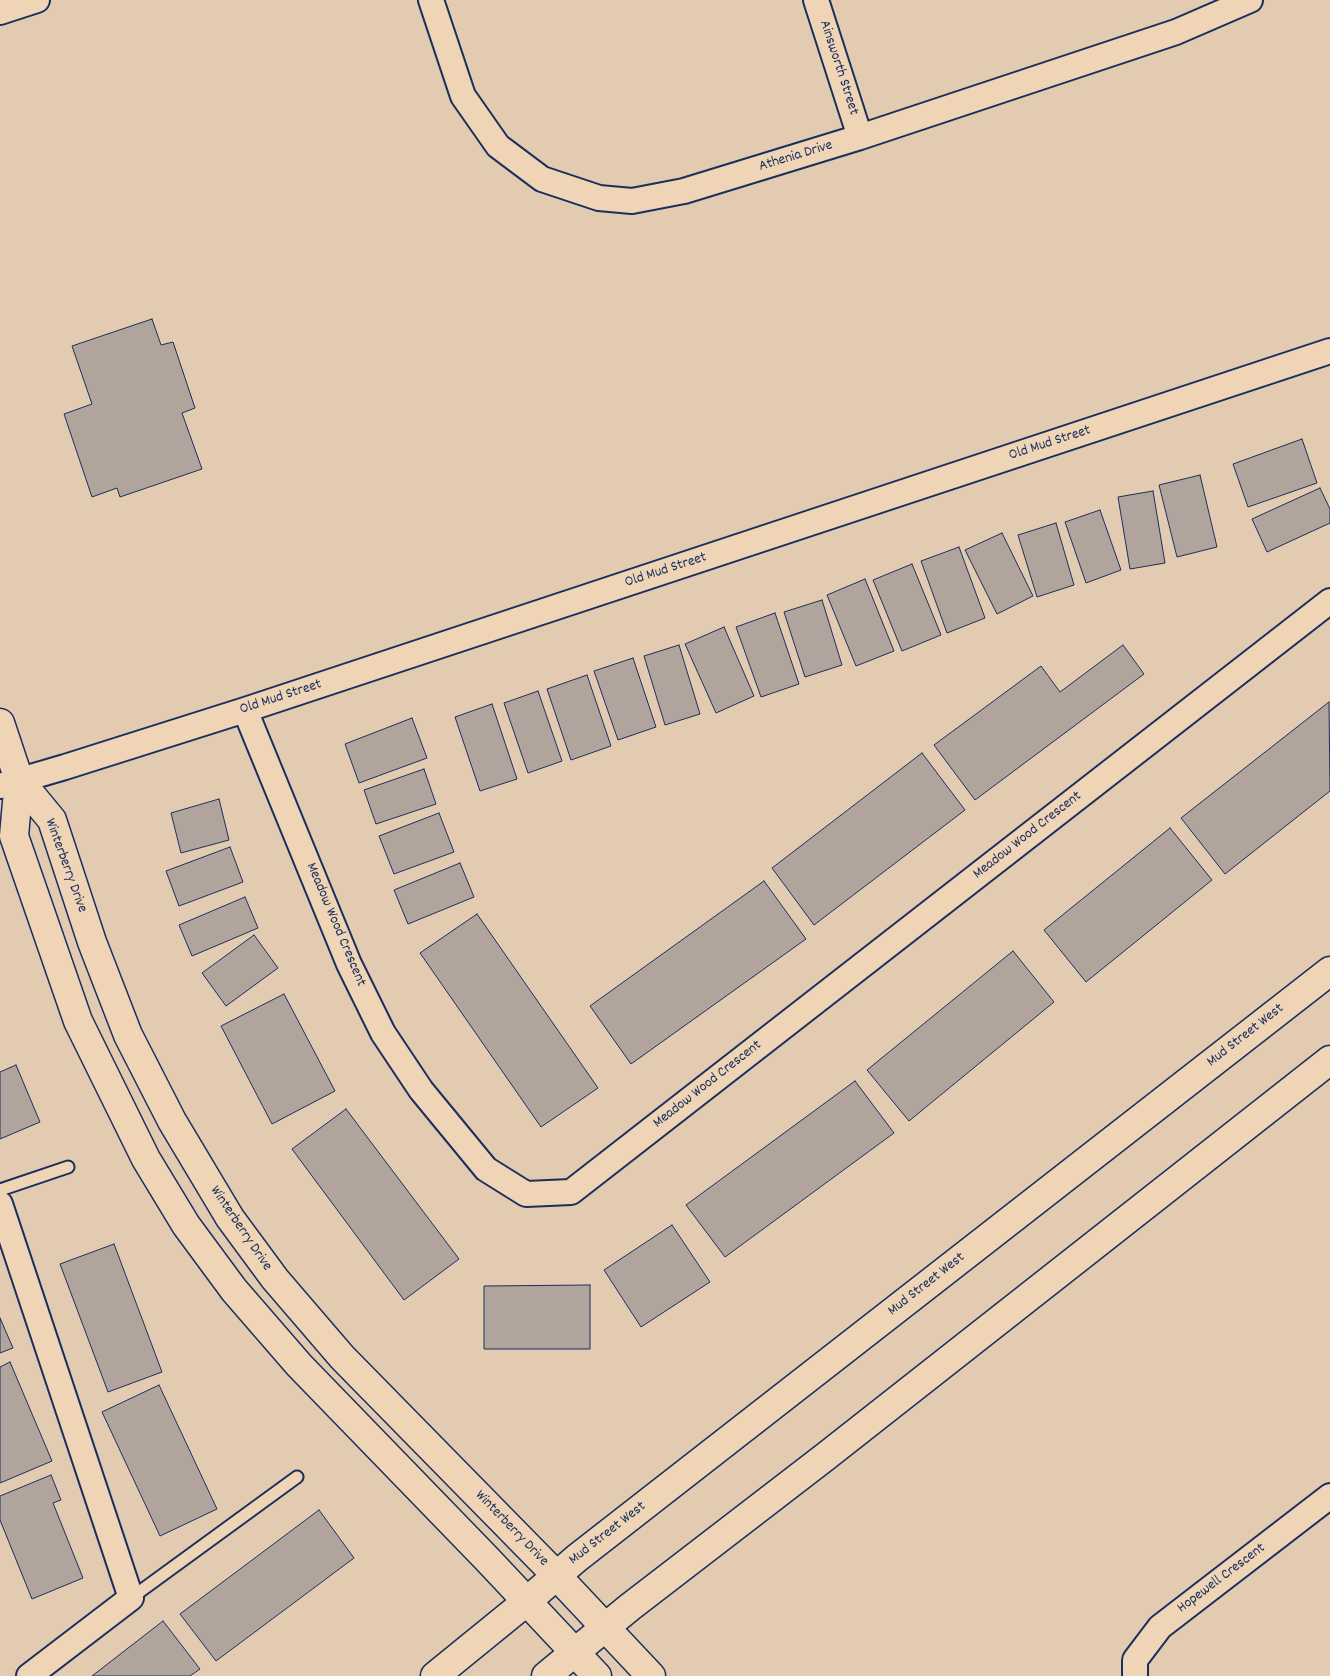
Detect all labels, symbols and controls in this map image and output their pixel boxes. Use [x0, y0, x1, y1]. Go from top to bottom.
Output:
street label: Ainsworth Street [814, 18, 862, 118]
street label: Athenia Drive [757, 137, 835, 177]
street label: Old Mud Street [1007, 422, 1093, 466]
street label: Old Mud Street [623, 549, 709, 593]
street label: Old Mud Street [238, 676, 324, 720]
street label: Meadow Wood Crescent [970, 788, 1086, 884]
street label: Winterberry Drive [40, 817, 90, 915]
street label: Meadow Wood Crescent [301, 860, 369, 990]
street label: Mud Street West [1204, 1000, 1288, 1072]
street label: Meadow Wood Crescent [650, 1037, 766, 1133]
street label: Winterberry Drive [205, 1183, 275, 1275]
street label: Mud Street West [885, 1249, 969, 1321]
street label: Winterberry Drive [470, 1487, 552, 1571]
street label: Mud Street West [566, 1498, 650, 1570]
street label: Hopewell Crescent [1174, 1540, 1270, 1618]

